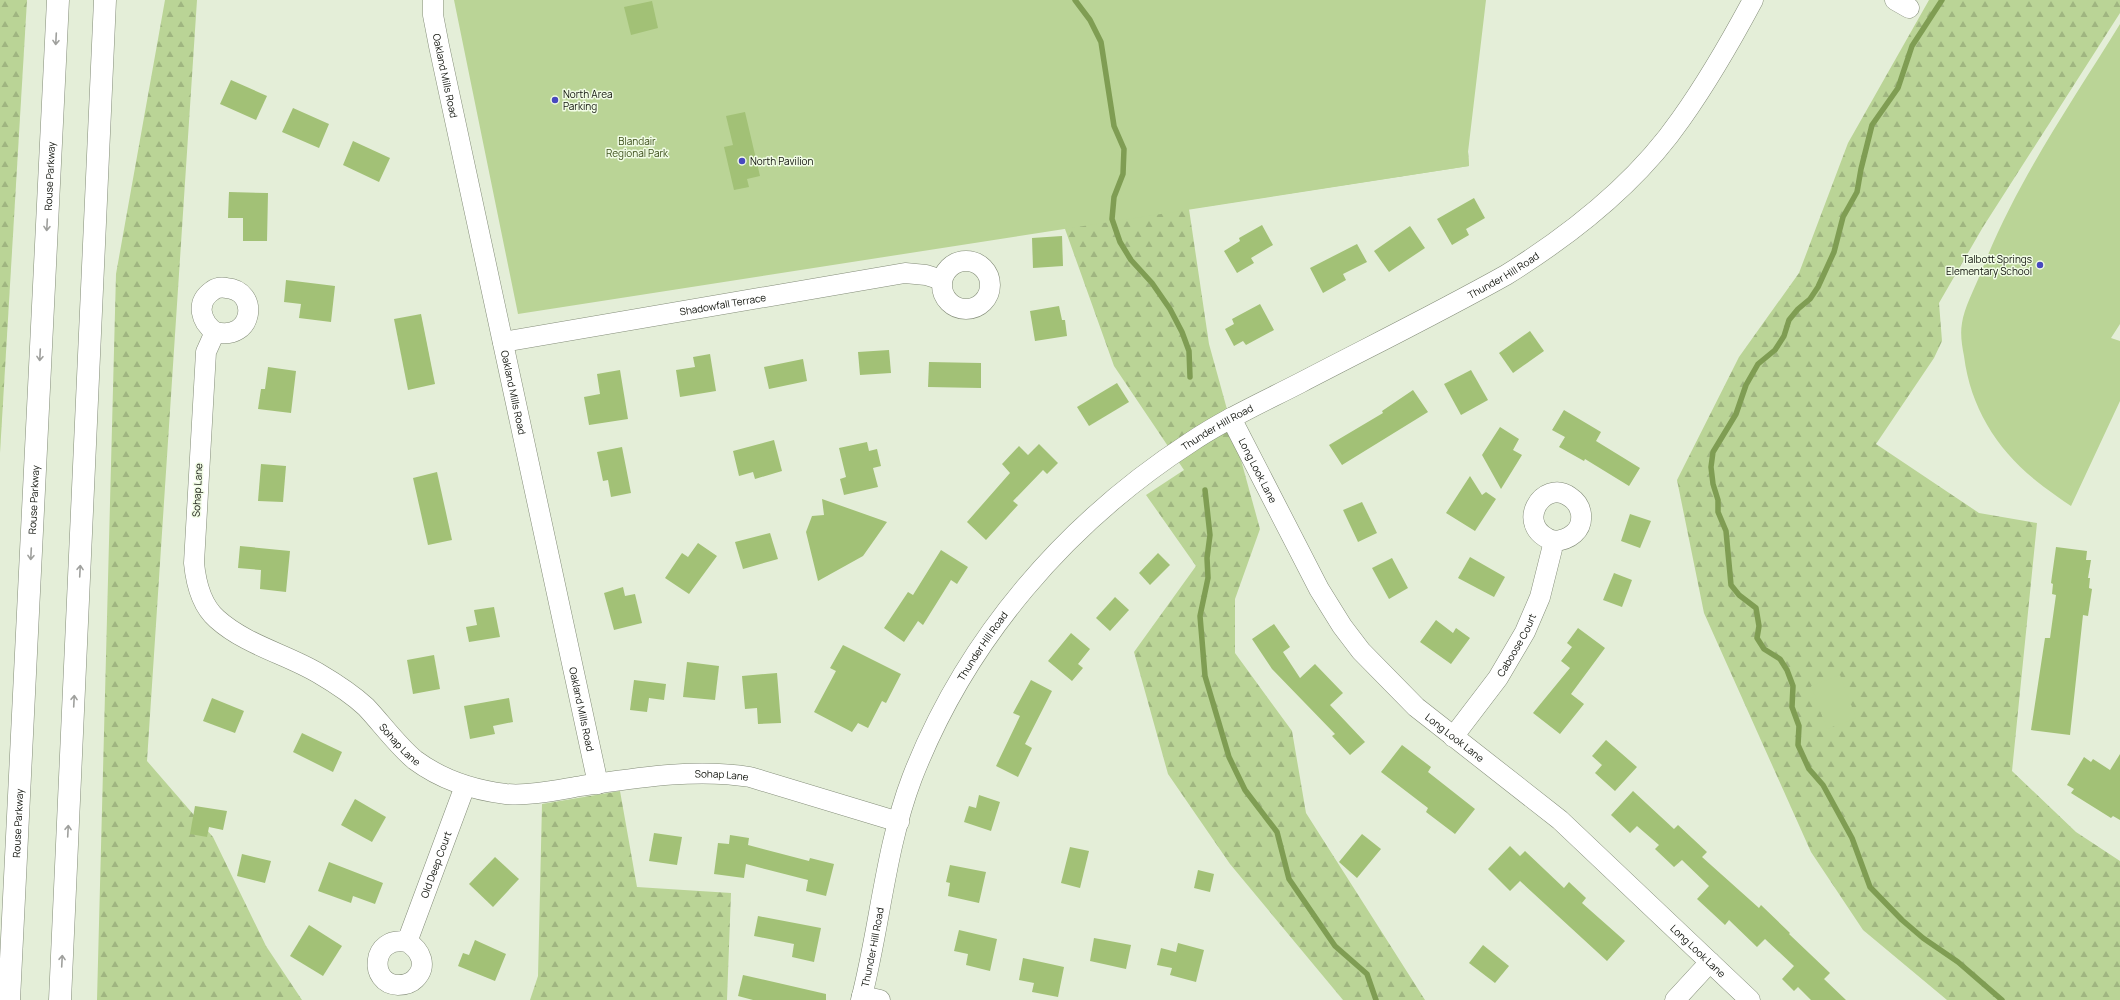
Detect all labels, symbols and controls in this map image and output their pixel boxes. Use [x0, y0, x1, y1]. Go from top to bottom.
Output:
one-way arrow [52, 32, 60, 45]
street label: Oakland Mills Road [430, 32, 461, 119]
place label: North Area Parking [563, 87, 612, 113]
marker: North Area Parking [550, 95, 560, 105]
park label: Blandair Regional Park [606, 134, 669, 160]
street label: Rouse Parkway [41, 140, 58, 211]
place label: North Pavilion [750, 154, 813, 168]
marker: North Pavilion [737, 156, 747, 166]
one-way arrow [43, 218, 50, 231]
street label: Thunder Hill Road [1465, 249, 1542, 302]
place label: Talbott Springs Elementary School [1946, 252, 2032, 278]
marker: Talbott Springs Elementary School [2035, 260, 2045, 270]
street label: Shadowfall Terrace [678, 290, 767, 319]
one-way arrow [37, 348, 44, 361]
street label: Oakland Mills Road [498, 349, 530, 436]
street label: Thunder Hill Road [1178, 401, 1255, 454]
street label: Long Look Lane [1235, 436, 1281, 505]
street label: Sohap Lane [189, 463, 205, 517]
street label: Rouse Parkway [25, 464, 42, 535]
one-way arrow [27, 547, 34, 560]
one-way arrow [76, 565, 83, 578]
street label: Thunder Hill Road [954, 608, 1011, 683]
street label: Caboose Court [1493, 611, 1539, 679]
street label: Oakland Mills Road [566, 666, 598, 753]
one-way arrow [70, 695, 77, 708]
street label: Long Look Lane [1422, 710, 1487, 765]
street label: Sohap Lane [376, 720, 424, 769]
street label: Sohap Lane [695, 766, 750, 784]
street label: Rouse Parkway [9, 788, 26, 858]
one-way arrow [64, 825, 72, 838]
street label: Old Deep Court [417, 829, 455, 900]
street label: Thunder Hill Road [857, 906, 887, 988]
street label: Long Look Lane [1667, 921, 1729, 980]
one-way arrow [58, 955, 66, 968]

